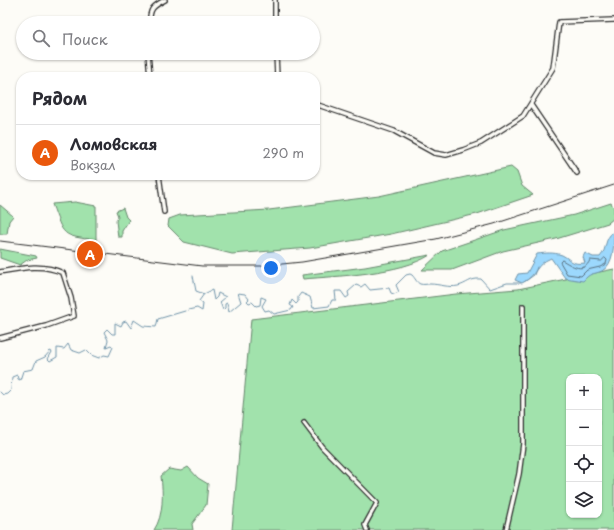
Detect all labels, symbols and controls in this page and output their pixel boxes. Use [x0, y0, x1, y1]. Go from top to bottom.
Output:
search box [16, 16, 320, 60]
icon: search [30, 27, 52, 49]
text: Поиск [62, 27, 108, 50]
text: Рядом [32, 85, 87, 111]
text: Ломовская [70, 132, 157, 155]
text: A [40, 143, 50, 162]
text: 290 m [263, 143, 304, 162]
text: Вокзал [70, 155, 115, 174]
pin: A [77, 239, 103, 269]
your location [261, 258, 281, 278]
map controls [566, 374, 602, 518]
button: + [566, 374, 602, 410]
button: − [566, 410, 602, 446]
button: locate [566, 446, 602, 482]
button: layers [566, 482, 602, 518]

